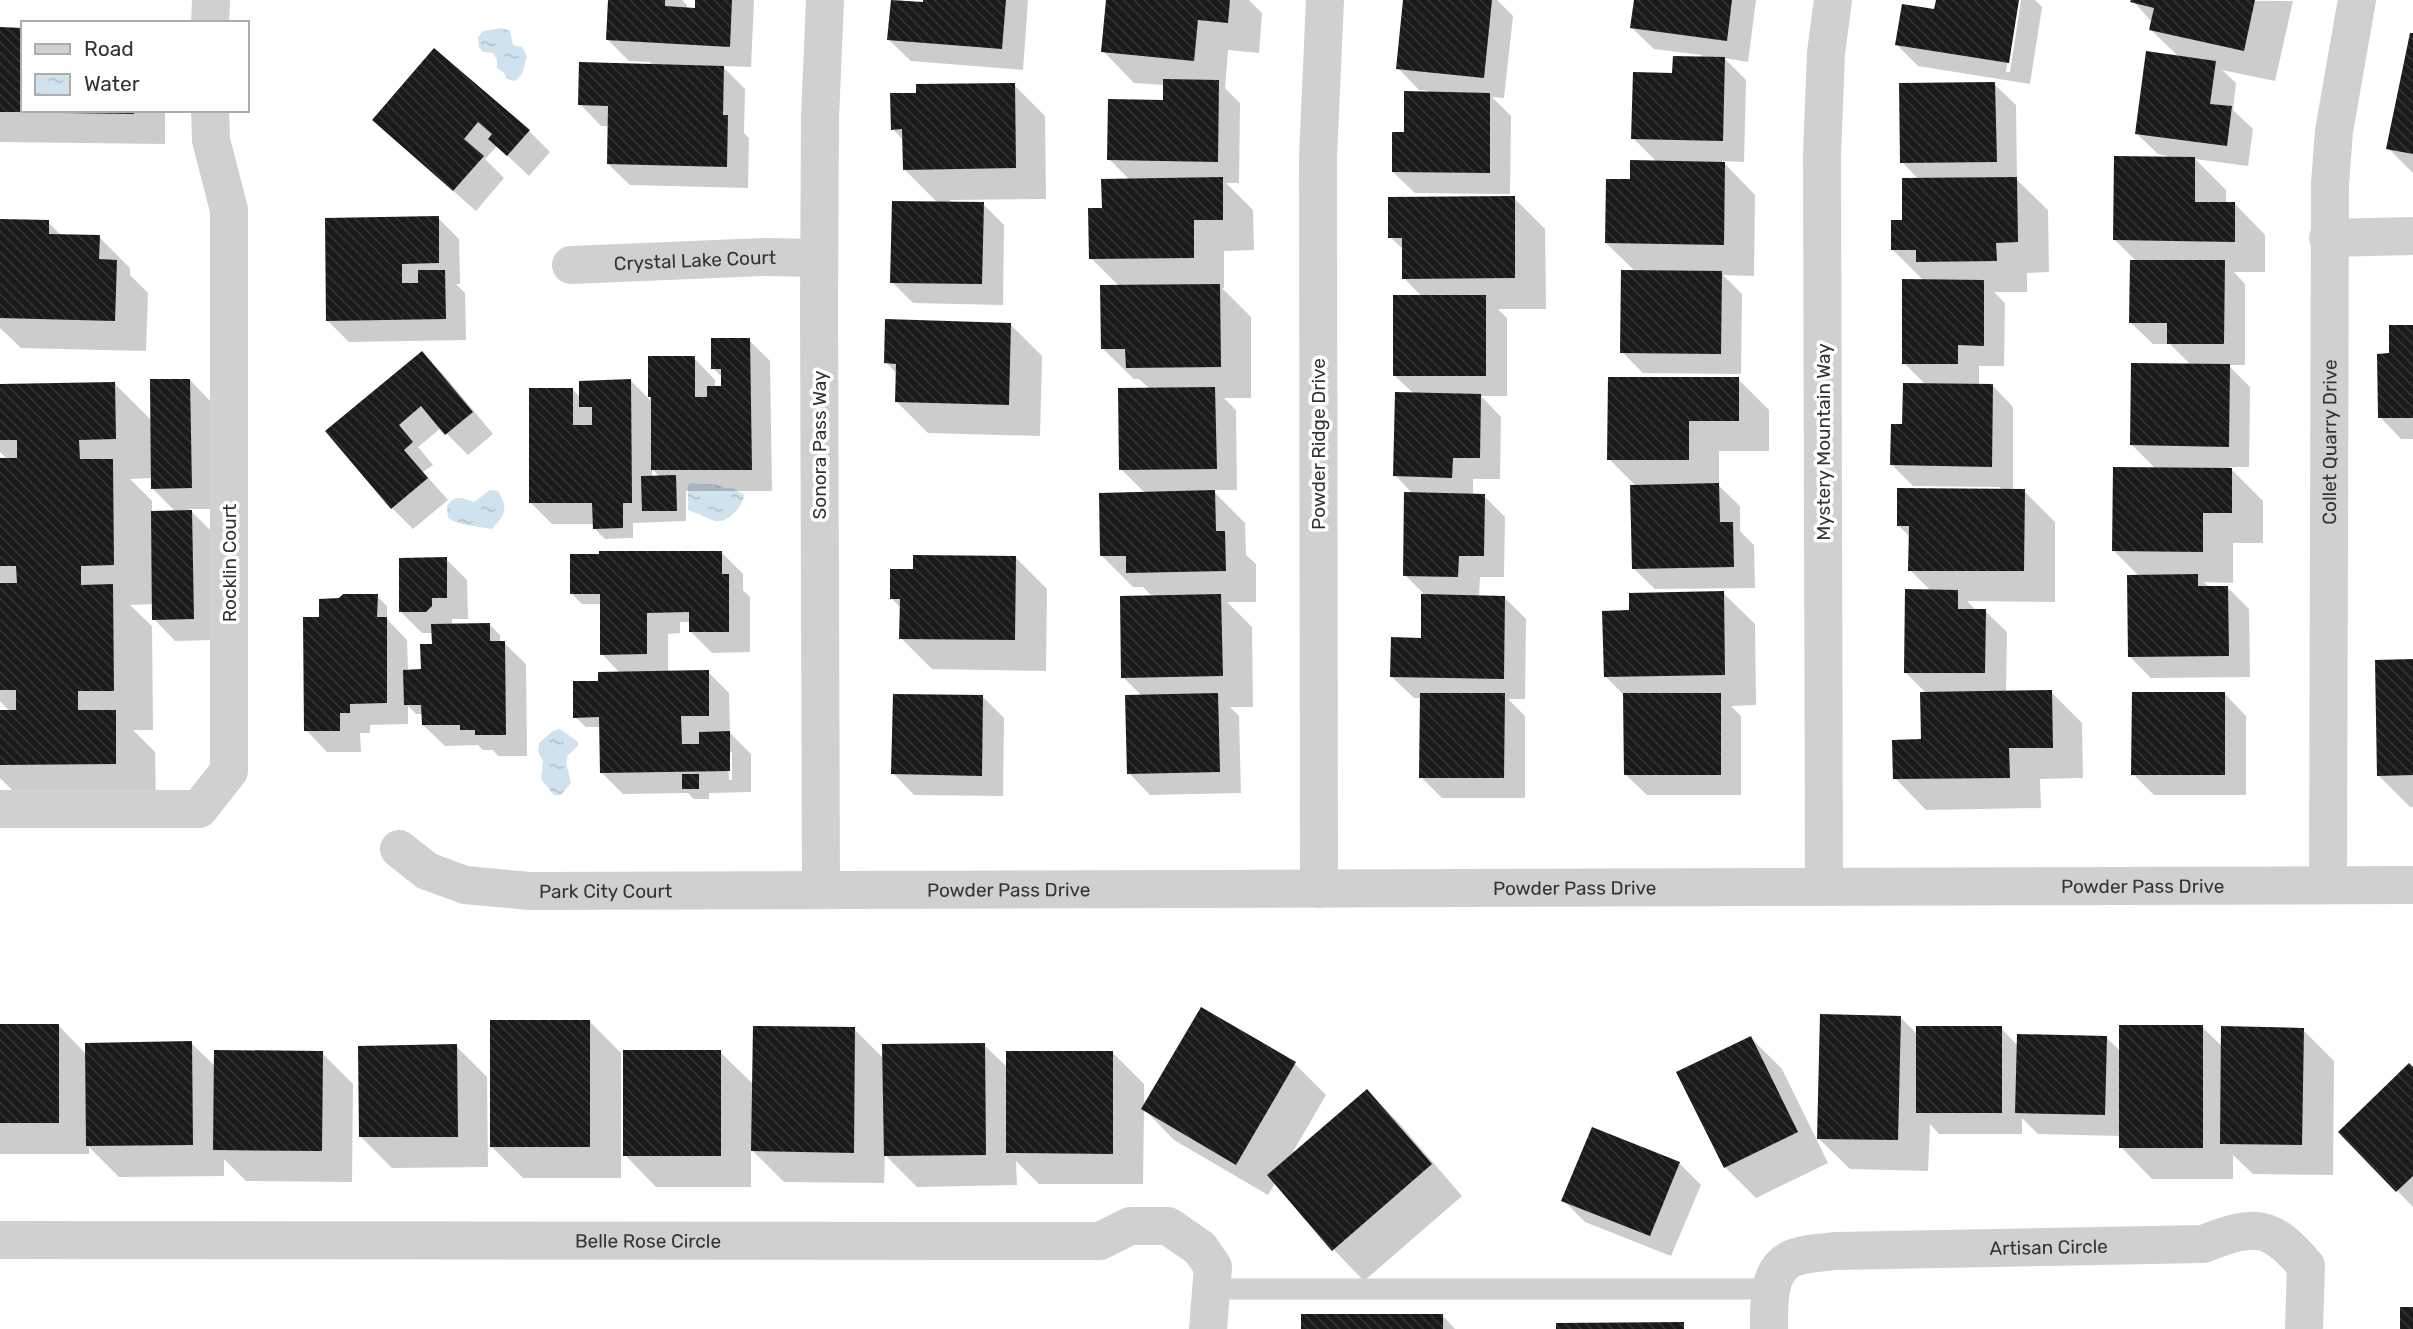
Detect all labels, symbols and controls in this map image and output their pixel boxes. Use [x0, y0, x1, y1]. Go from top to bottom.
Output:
legend [21, 21, 248, 112]
text: Road [84, 36, 134, 61]
text: Water [84, 71, 140, 96]
street label: Crystal Lake Court [613, 245, 777, 275]
street label: Mystery Mountain Way [1812, 343, 1835, 541]
street label: Powder Ridge Drive [1307, 358, 1330, 530]
street label: Collet Quarry Drive [2318, 359, 2341, 525]
street label: Sonora Pass Way [808, 370, 831, 520]
street label: Rocklin Court [218, 503, 241, 622]
street label: Powder Pass Drive [2061, 874, 2224, 898]
street label: Powder Pass Drive [1493, 876, 1656, 899]
street label: Powder Pass Drive [927, 878, 1090, 901]
street label: Park City Court [539, 879, 673, 902]
street label: Belle Rose Circle [575, 1229, 721, 1252]
street label: Artisan Circle [1989, 1234, 2108, 1260]

